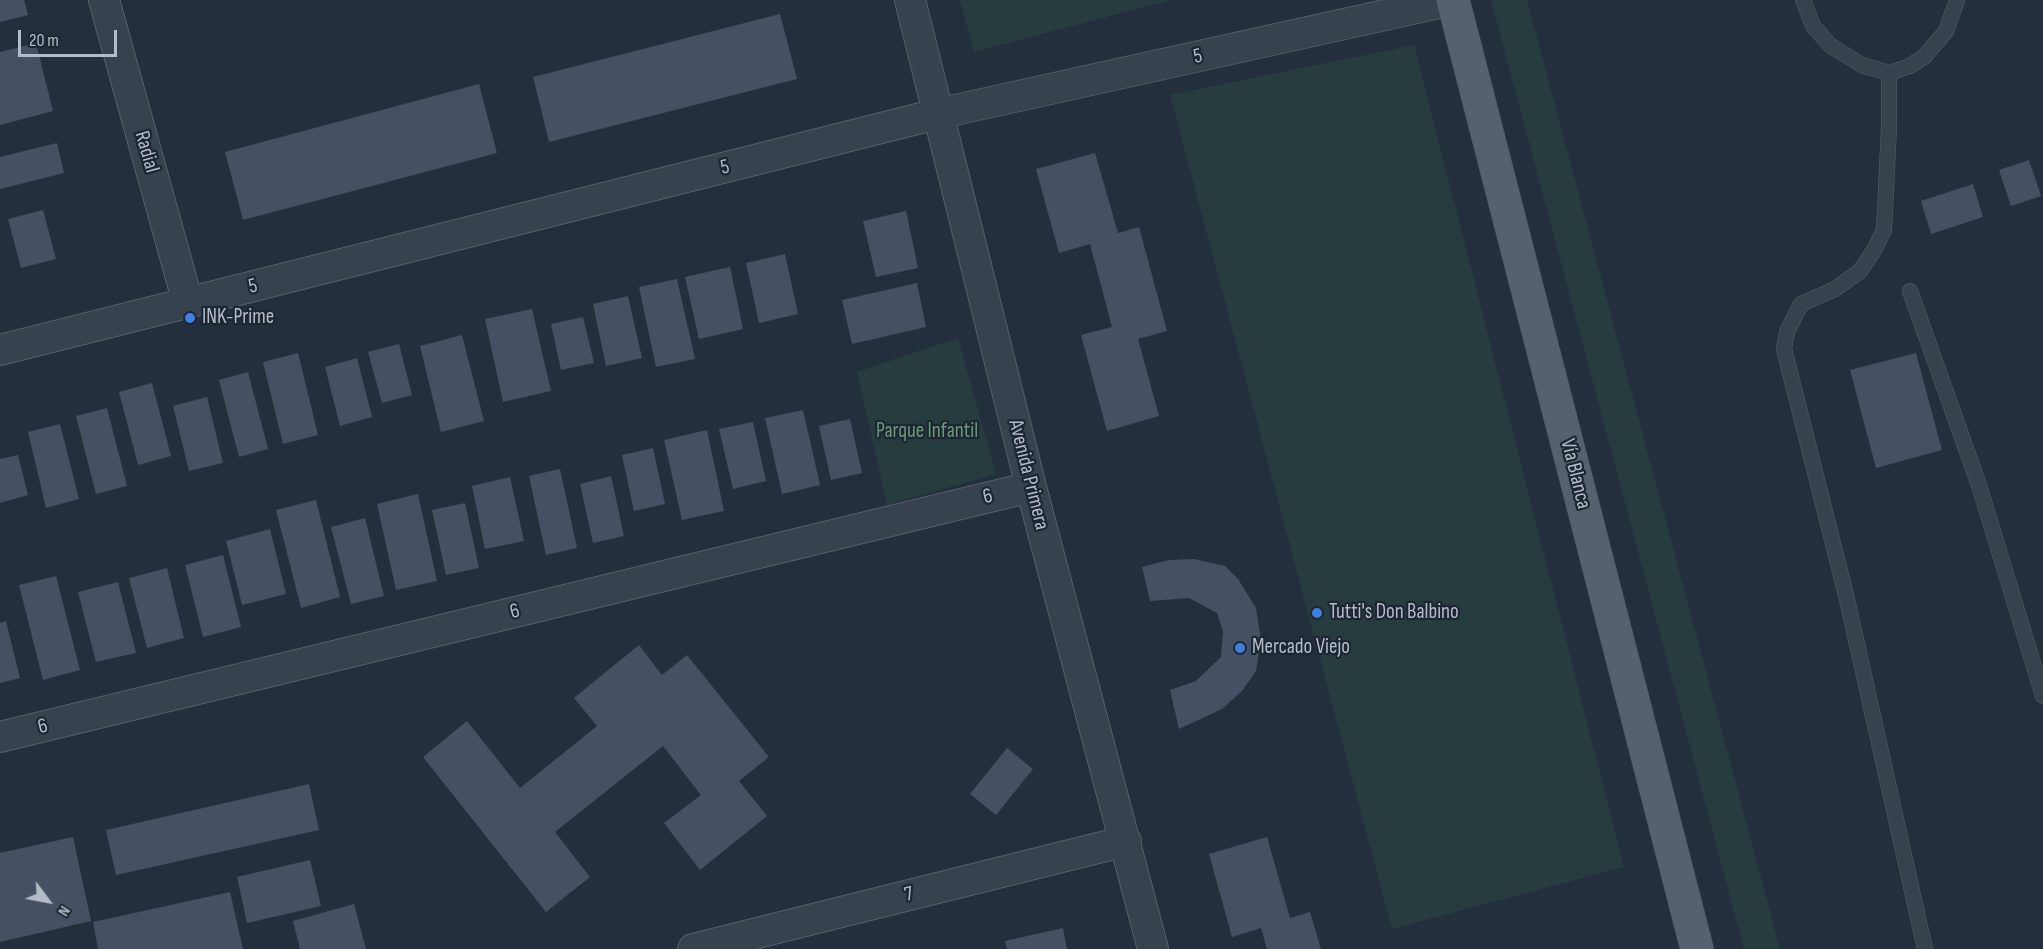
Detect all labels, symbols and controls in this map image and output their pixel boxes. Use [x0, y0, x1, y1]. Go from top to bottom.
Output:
scale bar [21, 18, 120, 56]
text: 20 m [29, 30, 59, 51]
street label: 5 [1191, 44, 1205, 70]
street label: Radial [128, 128, 164, 176]
street label: 5 [718, 155, 732, 181]
street label: 5 [246, 274, 260, 300]
place label: INK-Prime [202, 305, 274, 331]
marker: INK-Prime [183, 311, 197, 325]
street label: Avenida Primera [1002, 417, 1054, 533]
park label: Parque Infantil [876, 419, 978, 445]
street label: Vía Blanca [1554, 436, 1596, 512]
street label: 6 [980, 484, 996, 510]
street label: 6 [507, 599, 523, 625]
place label: Tutti's Don Balbino [1329, 600, 1459, 626]
marker: Tutti's Don Balbino [1310, 606, 1324, 620]
place label: Mercado Viejo [1252, 635, 1350, 661]
marker: Mercado Viejo [1233, 641, 1247, 655]
street label: 6 [35, 714, 51, 740]
north arrow [18, 871, 78, 931]
street label: 7 [902, 882, 916, 908]
text: N [53, 902, 74, 919]

